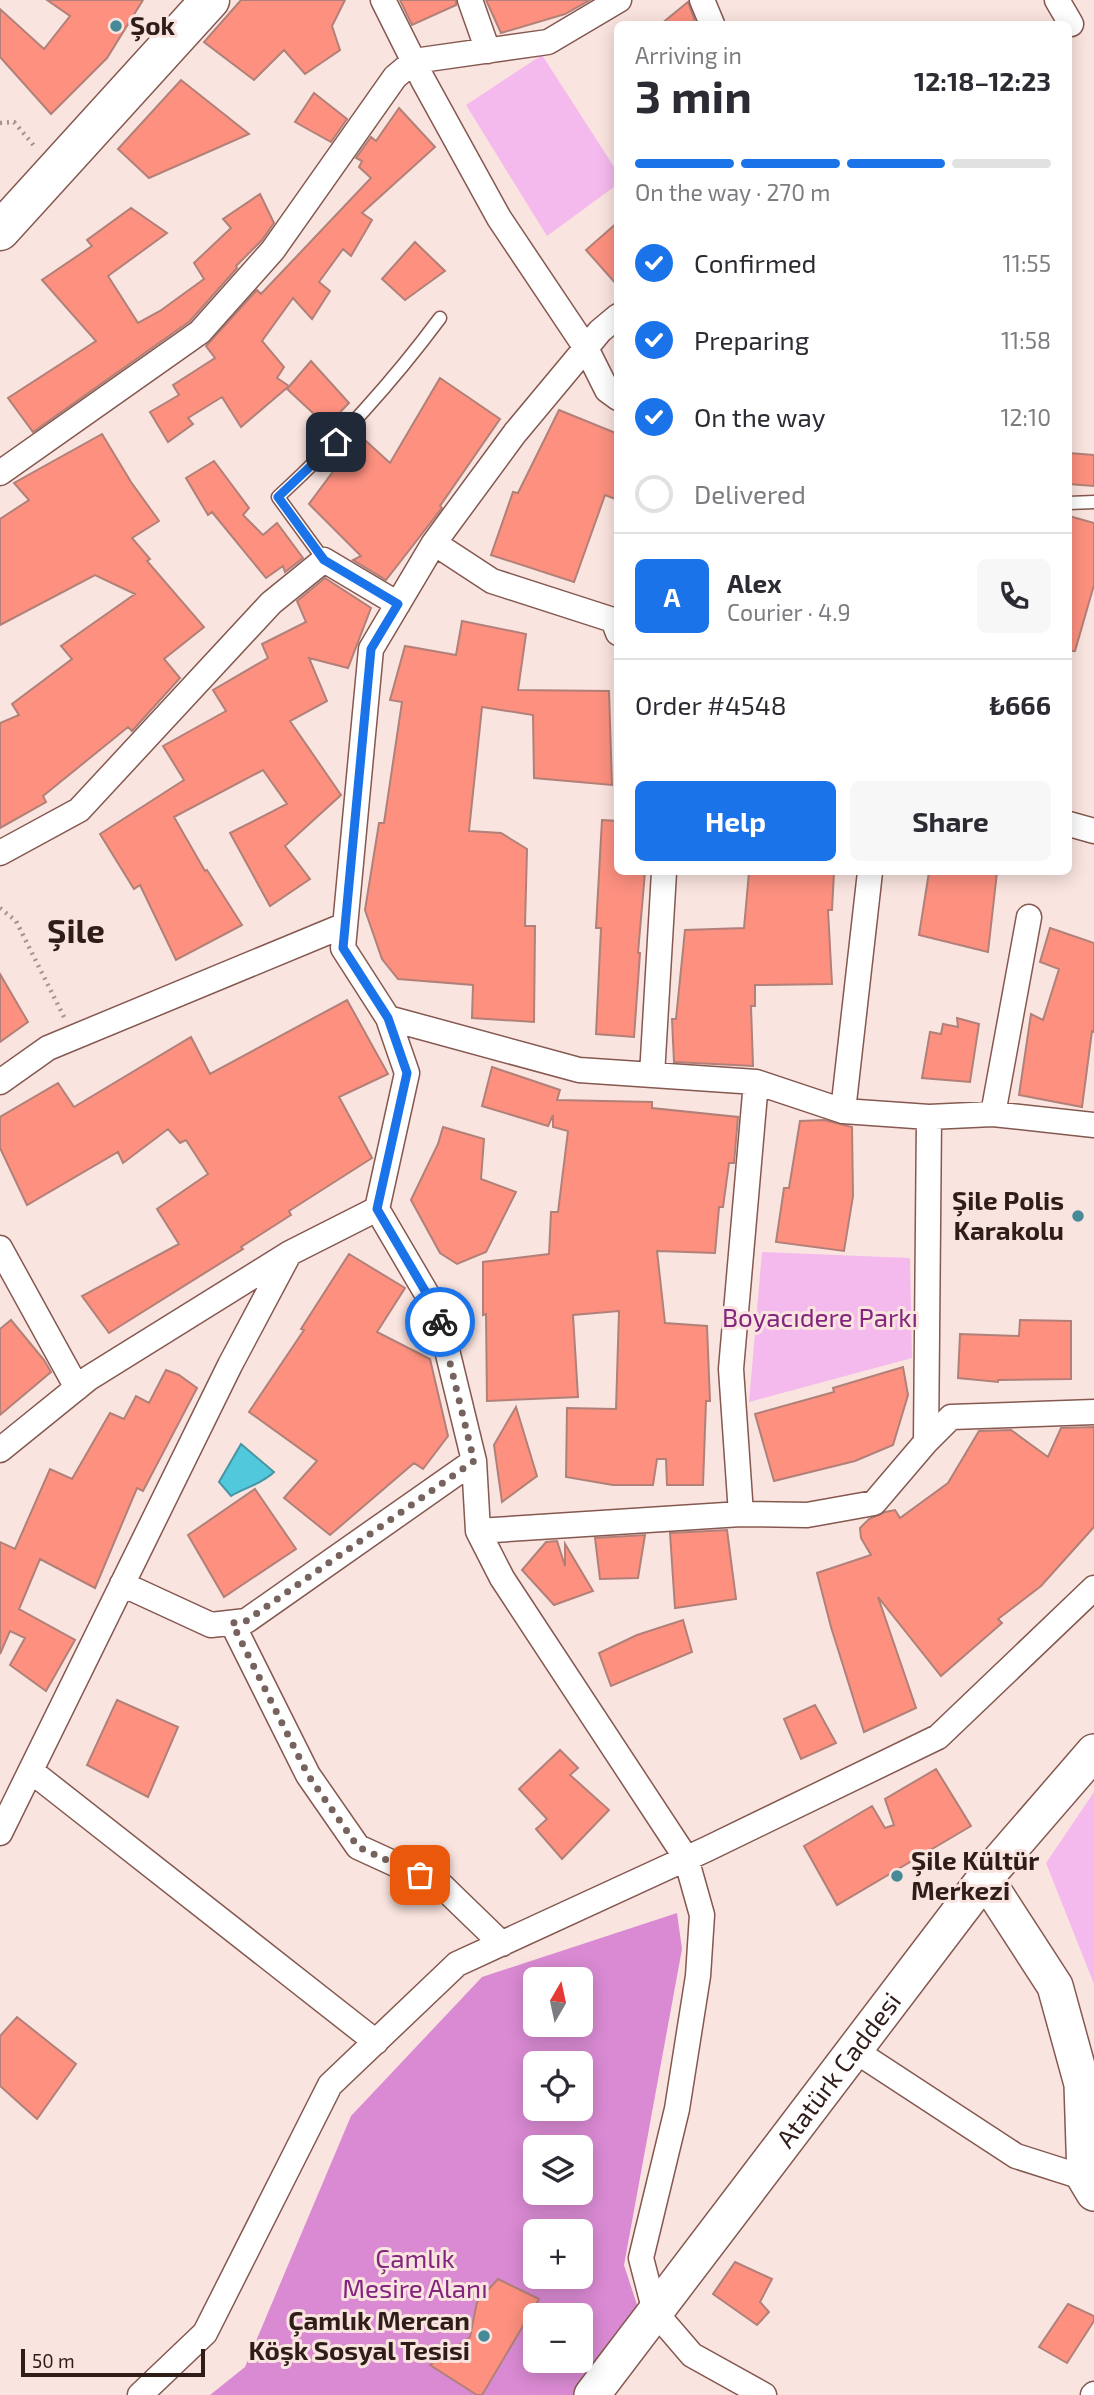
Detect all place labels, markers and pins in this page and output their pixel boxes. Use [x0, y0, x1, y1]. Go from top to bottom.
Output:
place label: Şok [130, 9, 176, 42]
marker: Şok [108, 18, 124, 34]
pin [306, 412, 366, 472]
place label: Şile Polis Karakolu [952, 1184, 1064, 1245]
marker: Şile Polis Karakolu [1070, 1208, 1086, 1224]
place label: Şile Kültür Merkezi [911, 1844, 1039, 1905]
pin [390, 1845, 450, 1905]
marker: Şile Kültür Merkezi [889, 1868, 905, 1884]
place label: Çamlık Mercan Köşk Sosyal Tesisi [249, 2304, 470, 2367]
marker: Çamlık Mercan Köşk Sosyal Tesisi [476, 2328, 492, 2344]

